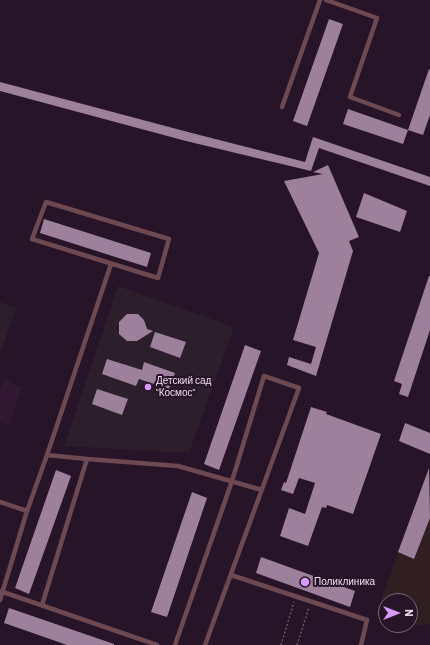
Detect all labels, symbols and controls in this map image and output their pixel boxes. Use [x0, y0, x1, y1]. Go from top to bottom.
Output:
place label: Детский сад "Космос" [156, 375, 211, 398]
marker: Детский сад "Космос" [143, 382, 153, 392]
marker: Поликлиника [299, 576, 311, 588]
place label: Поликлиника [314, 576, 375, 588]
north arrow [378, 593, 418, 633]
text: N [403, 609, 416, 617]

